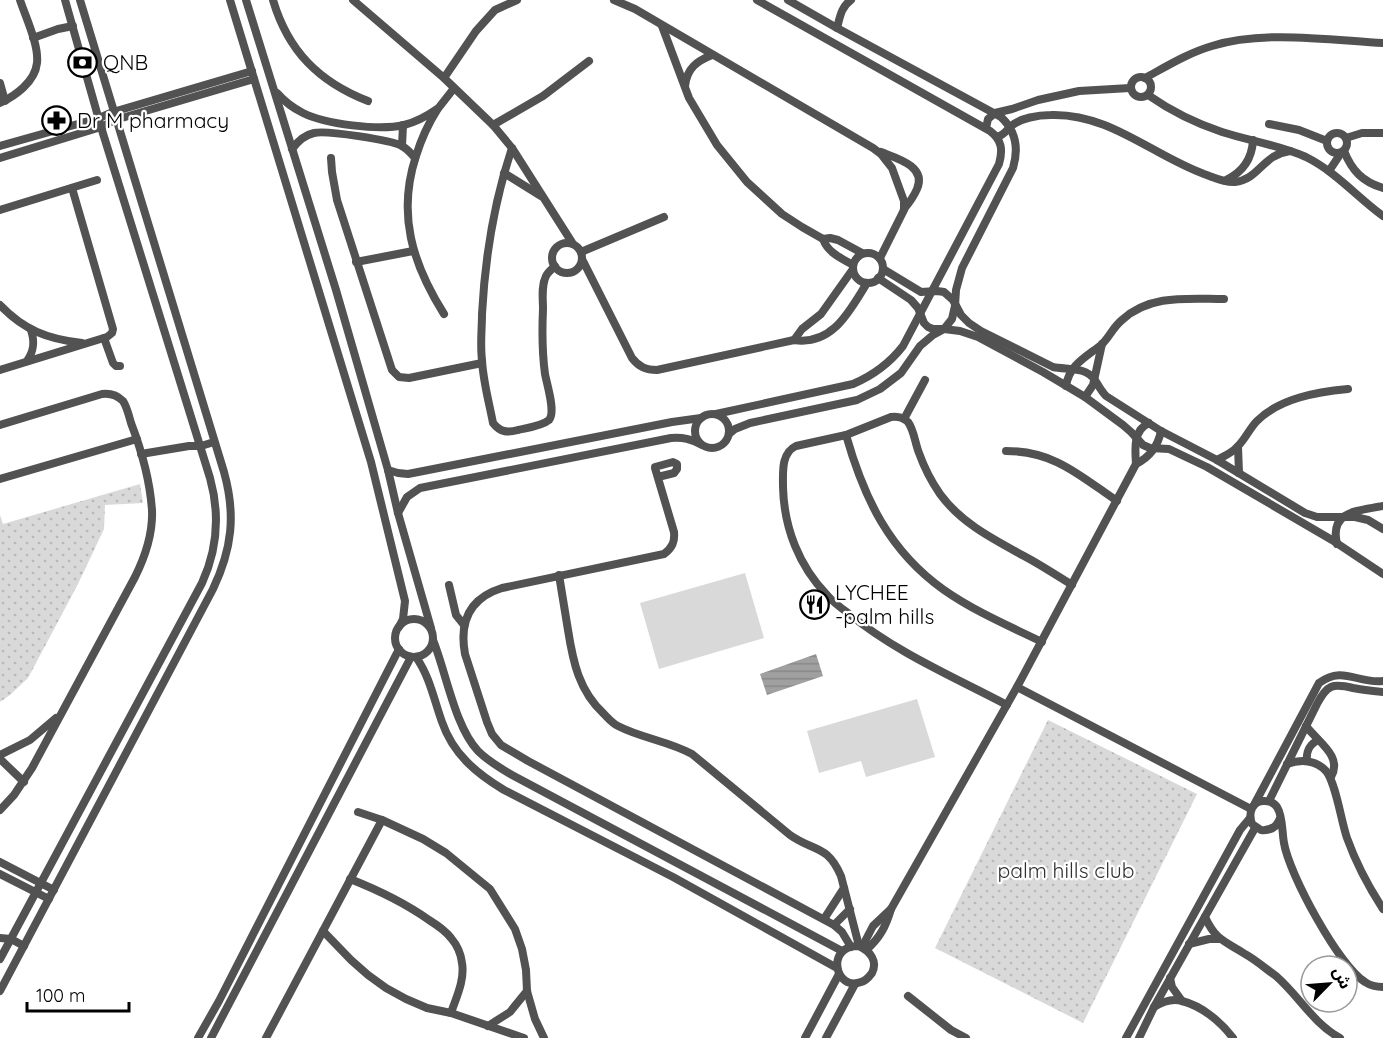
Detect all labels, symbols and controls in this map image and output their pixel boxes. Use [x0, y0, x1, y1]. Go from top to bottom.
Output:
bank icon: QNB [66, 47, 98, 79]
place label: QNB [103, 49, 148, 75]
pharmacy icon: Dr M pharmacy [40, 105, 72, 137]
place label: Dr M pharmacy [77, 107, 229, 133]
place label: LYCHEE -palm hills [835, 579, 934, 629]
restaurant icon: LYCHEE -palm hills [798, 589, 830, 621]
park label: palm hills club [997, 857, 1135, 883]
north arrow [1299, 954, 1359, 1014]
text: ش [1329, 964, 1356, 992]
scale bar [27, 975, 129, 1013]
text: 100 m [36, 984, 85, 1007]

